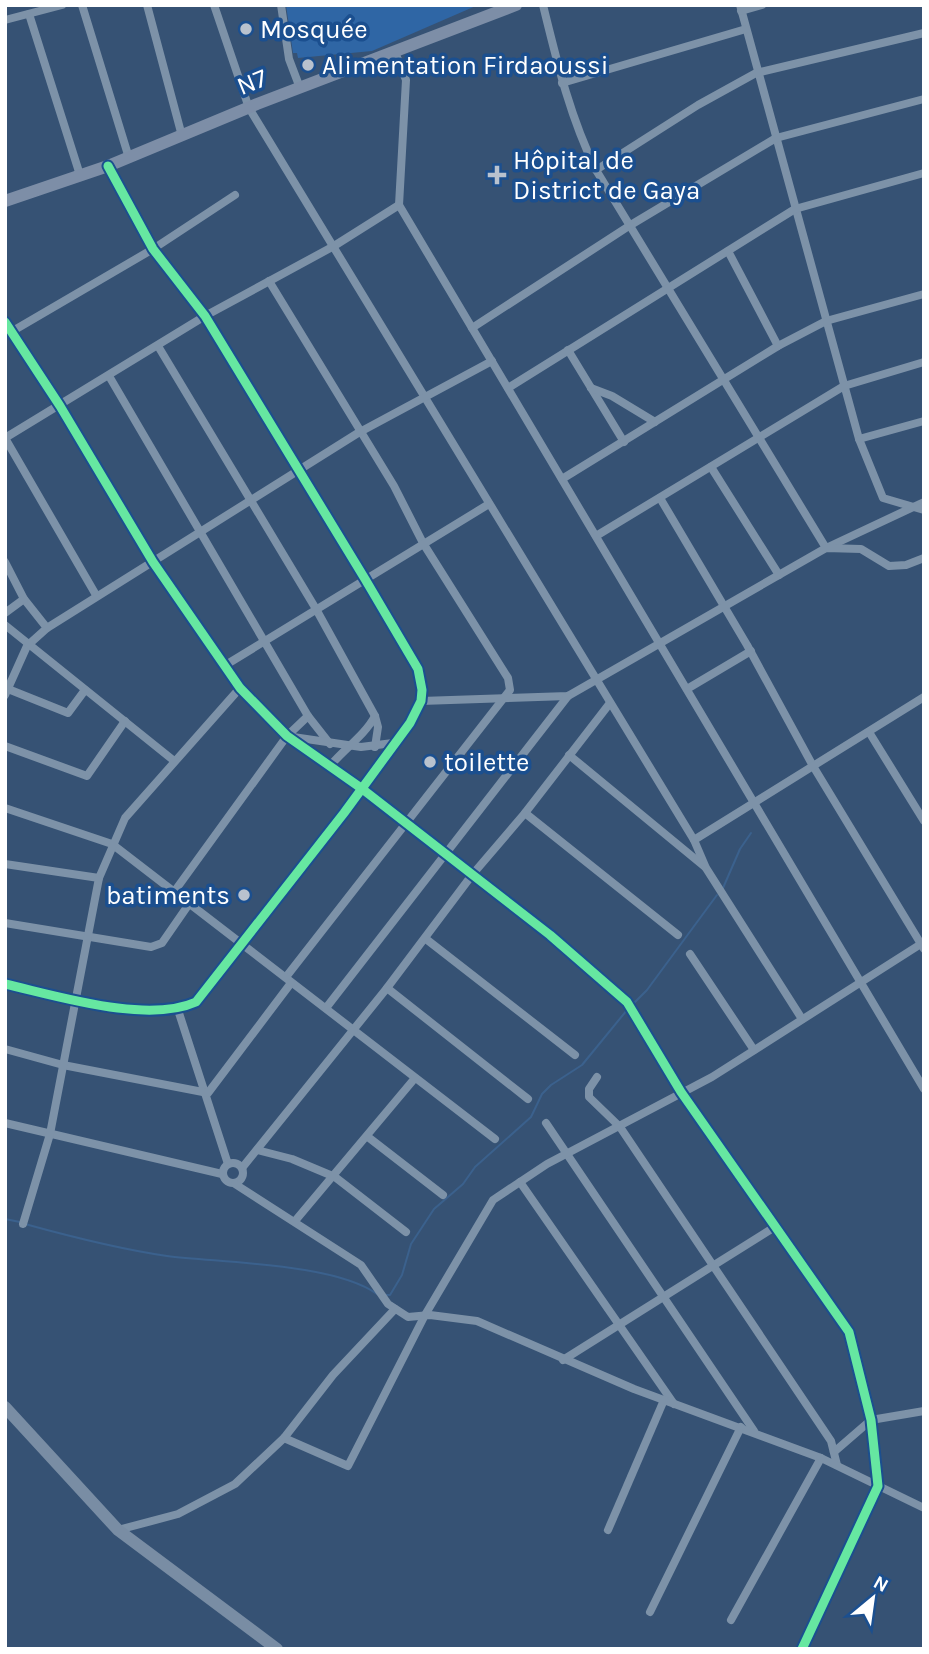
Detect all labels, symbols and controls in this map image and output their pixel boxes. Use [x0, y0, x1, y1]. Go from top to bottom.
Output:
place label: Mosquée [260, 14, 368, 45]
marker: Mosquée [238, 21, 254, 37]
place label: Alimentation Firdaoussi [322, 50, 609, 81]
marker: Alimentation Firdaoussi [300, 57, 316, 73]
street label: N7 [232, 62, 272, 102]
place label: Hôpital de District de Gaya [513, 145, 700, 206]
marker: Hôpital de District de Gaya [487, 165, 507, 185]
place label: toilette [444, 747, 529, 778]
marker: toilette [422, 754, 438, 770]
place label: batiments [106, 880, 230, 911]
marker: batiments [236, 887, 252, 903]
north arrow [838, 1563, 908, 1633]
text: N [869, 1571, 892, 1597]

